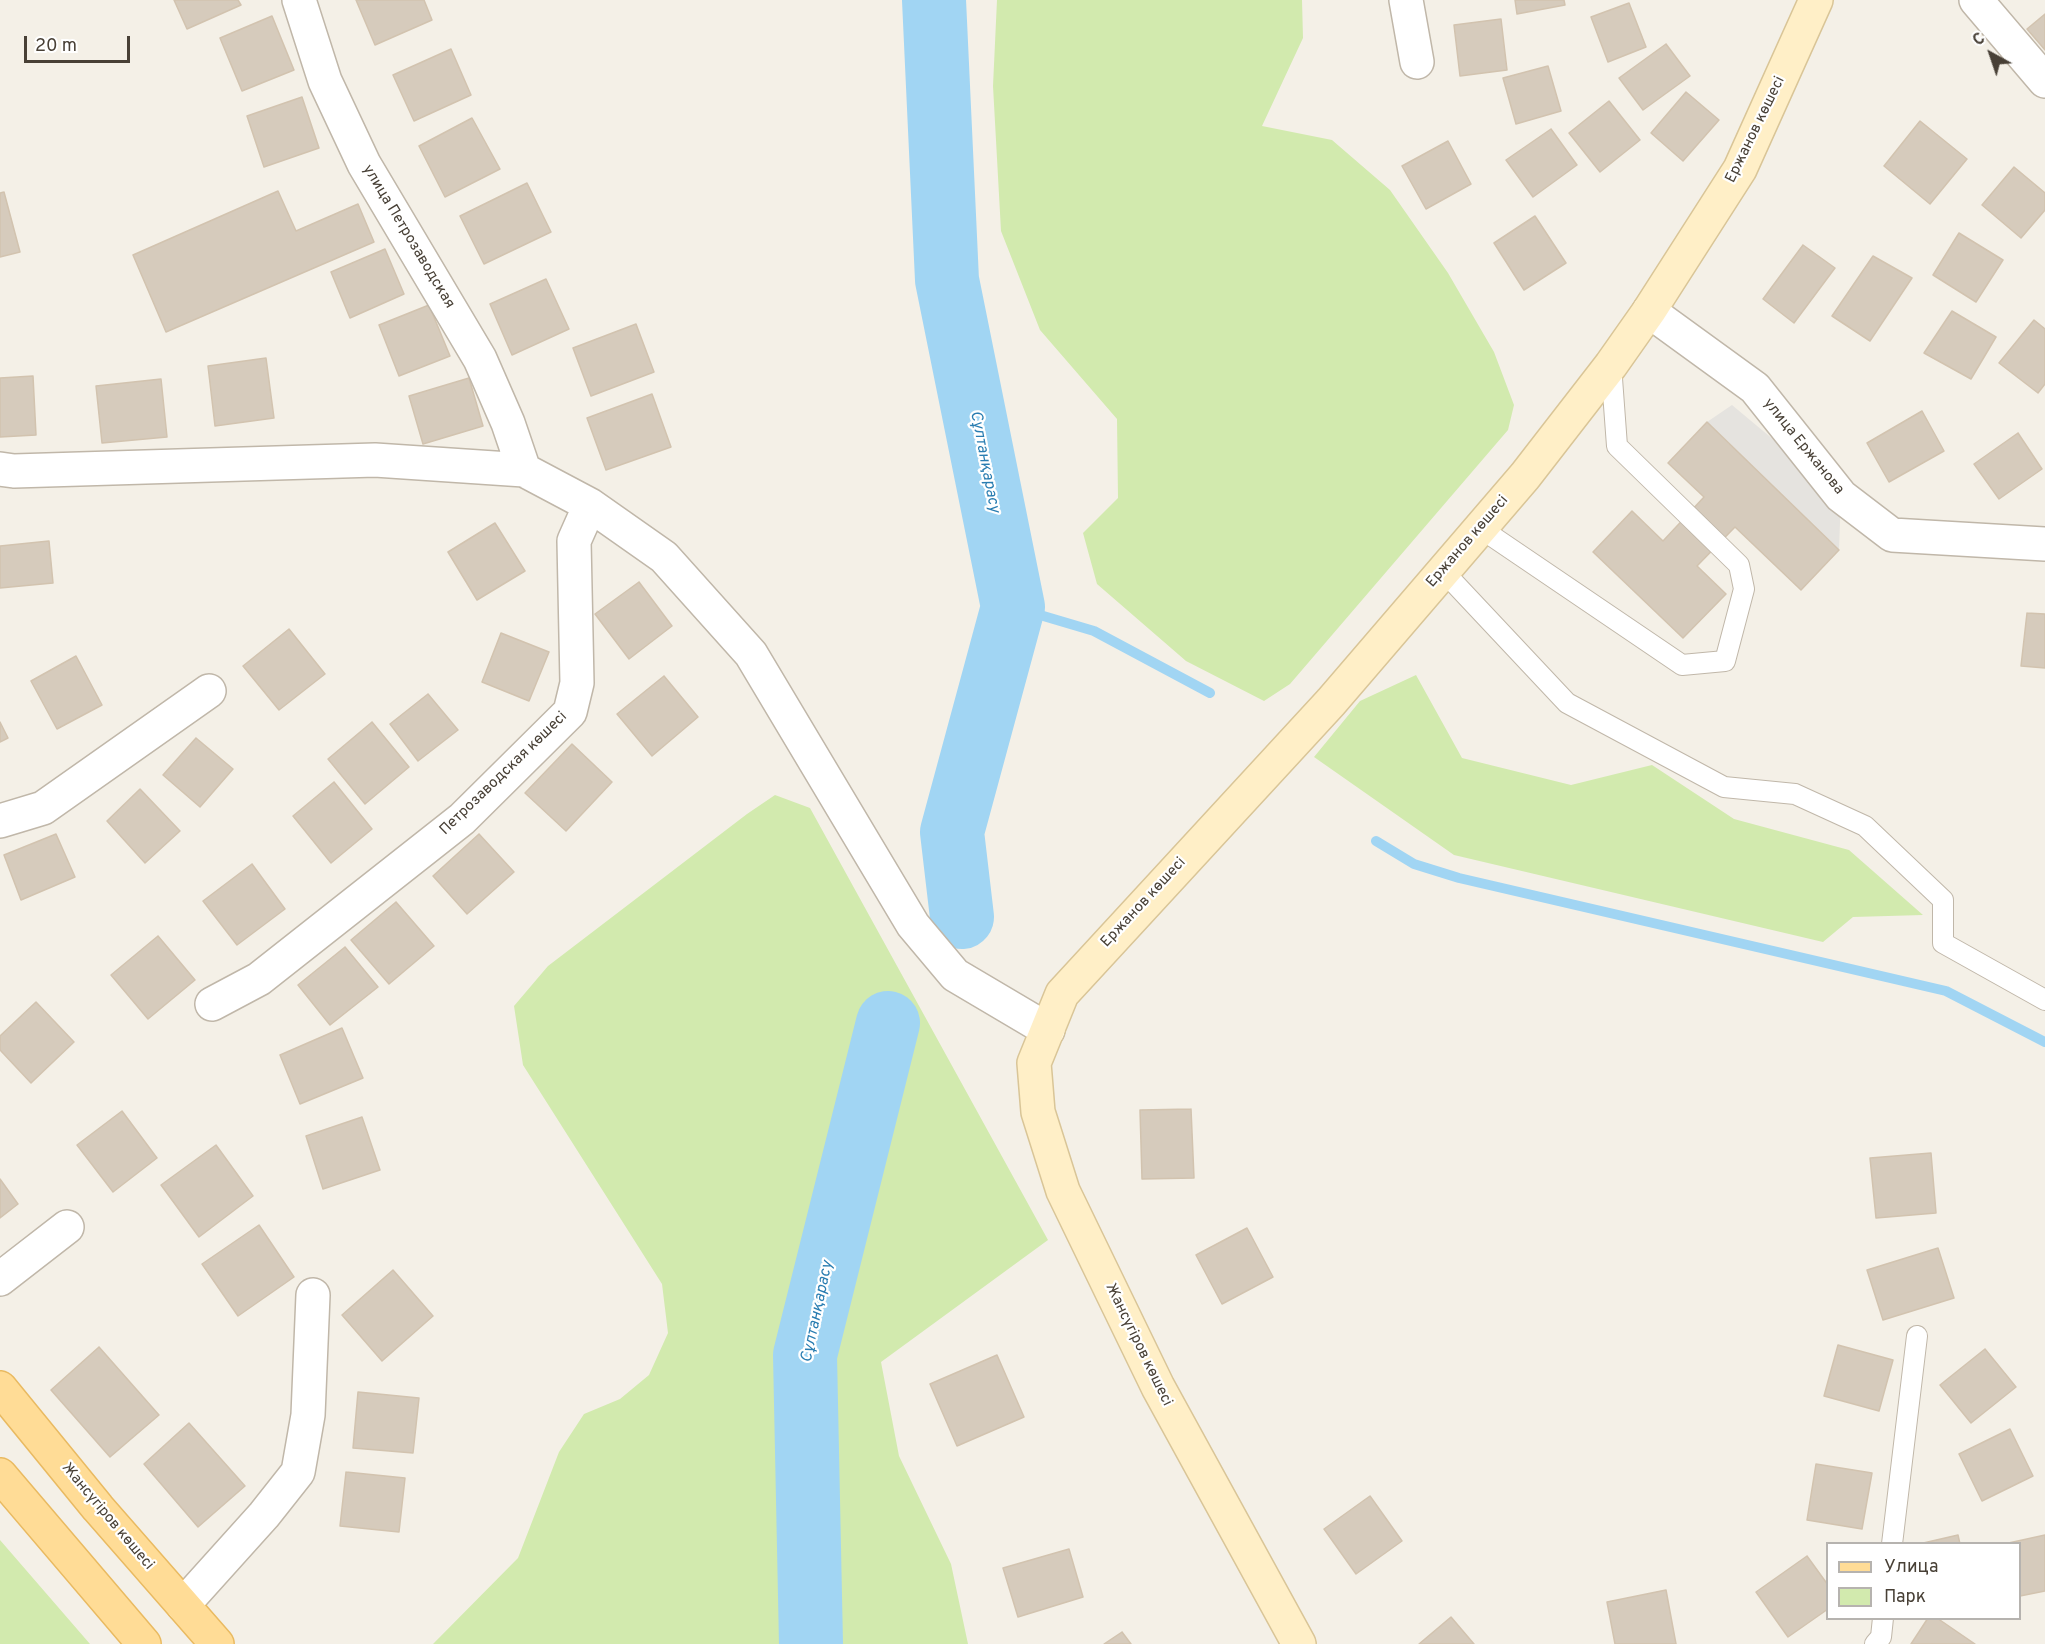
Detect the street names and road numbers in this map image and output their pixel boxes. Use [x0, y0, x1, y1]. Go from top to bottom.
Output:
street label: Ержанов көшесі [1722, 74, 1790, 186]
street label: улица Петрозаводская [358, 162, 458, 312]
street label: улица Ержанова [1759, 395, 1847, 499]
street label: Ержанов көшесі [1423, 492, 1513, 592]
street label: Петрозаводская көшесі [437, 708, 571, 840]
street label: Ержанов көшесі [1098, 854, 1190, 952]
street label: Жансүгіров көшесі [1101, 1281, 1175, 1409]
street label: Жансүгіров көшесі [57, 1460, 157, 1574]

